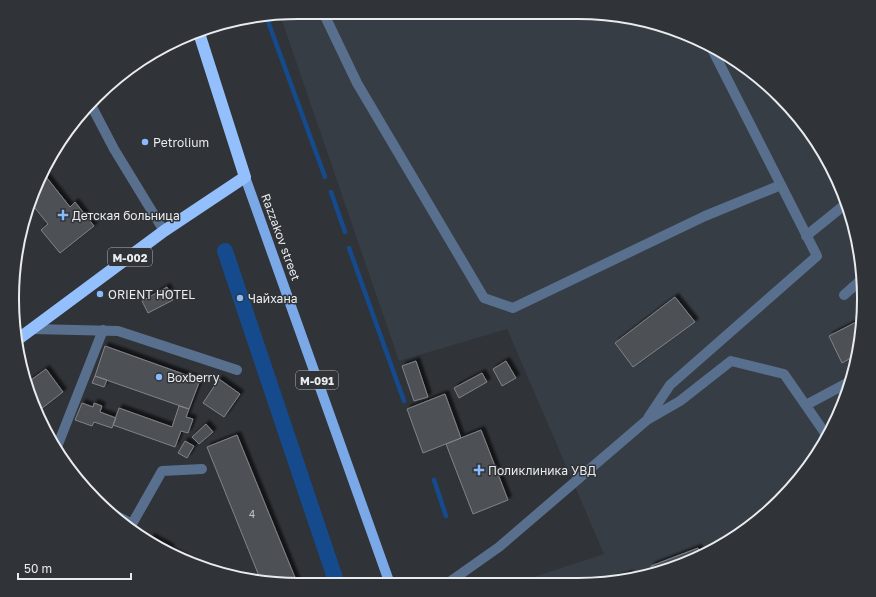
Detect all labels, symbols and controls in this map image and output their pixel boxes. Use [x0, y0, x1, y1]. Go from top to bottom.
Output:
place label: Petrolium [153, 135, 209, 150]
marker: Petrolium [140, 137, 150, 147]
street label: Razzakov street [258, 191, 304, 283]
place label: Детская больница [72, 208, 180, 223]
marker: Детская больница [57, 209, 69, 221]
road number: M-002 [108, 248, 152, 266]
place label: ORIENT HOTEL [108, 287, 195, 302]
marker: ORIENT HOTEL [95, 289, 105, 299]
place label: Чайхана [248, 291, 298, 306]
marker: Чайхана [235, 293, 245, 303]
place label: Boxberry [167, 370, 220, 385]
road number: М-091 [296, 371, 338, 389]
marker: Boxberry [154, 372, 164, 382]
place label: Поликлиника УВД [488, 463, 596, 478]
marker: Поликлиника УВД [473, 464, 485, 476]
house number: 4 [249, 508, 255, 520]
scale bar [18, 555, 131, 581]
text: 50 m [24, 561, 52, 576]

